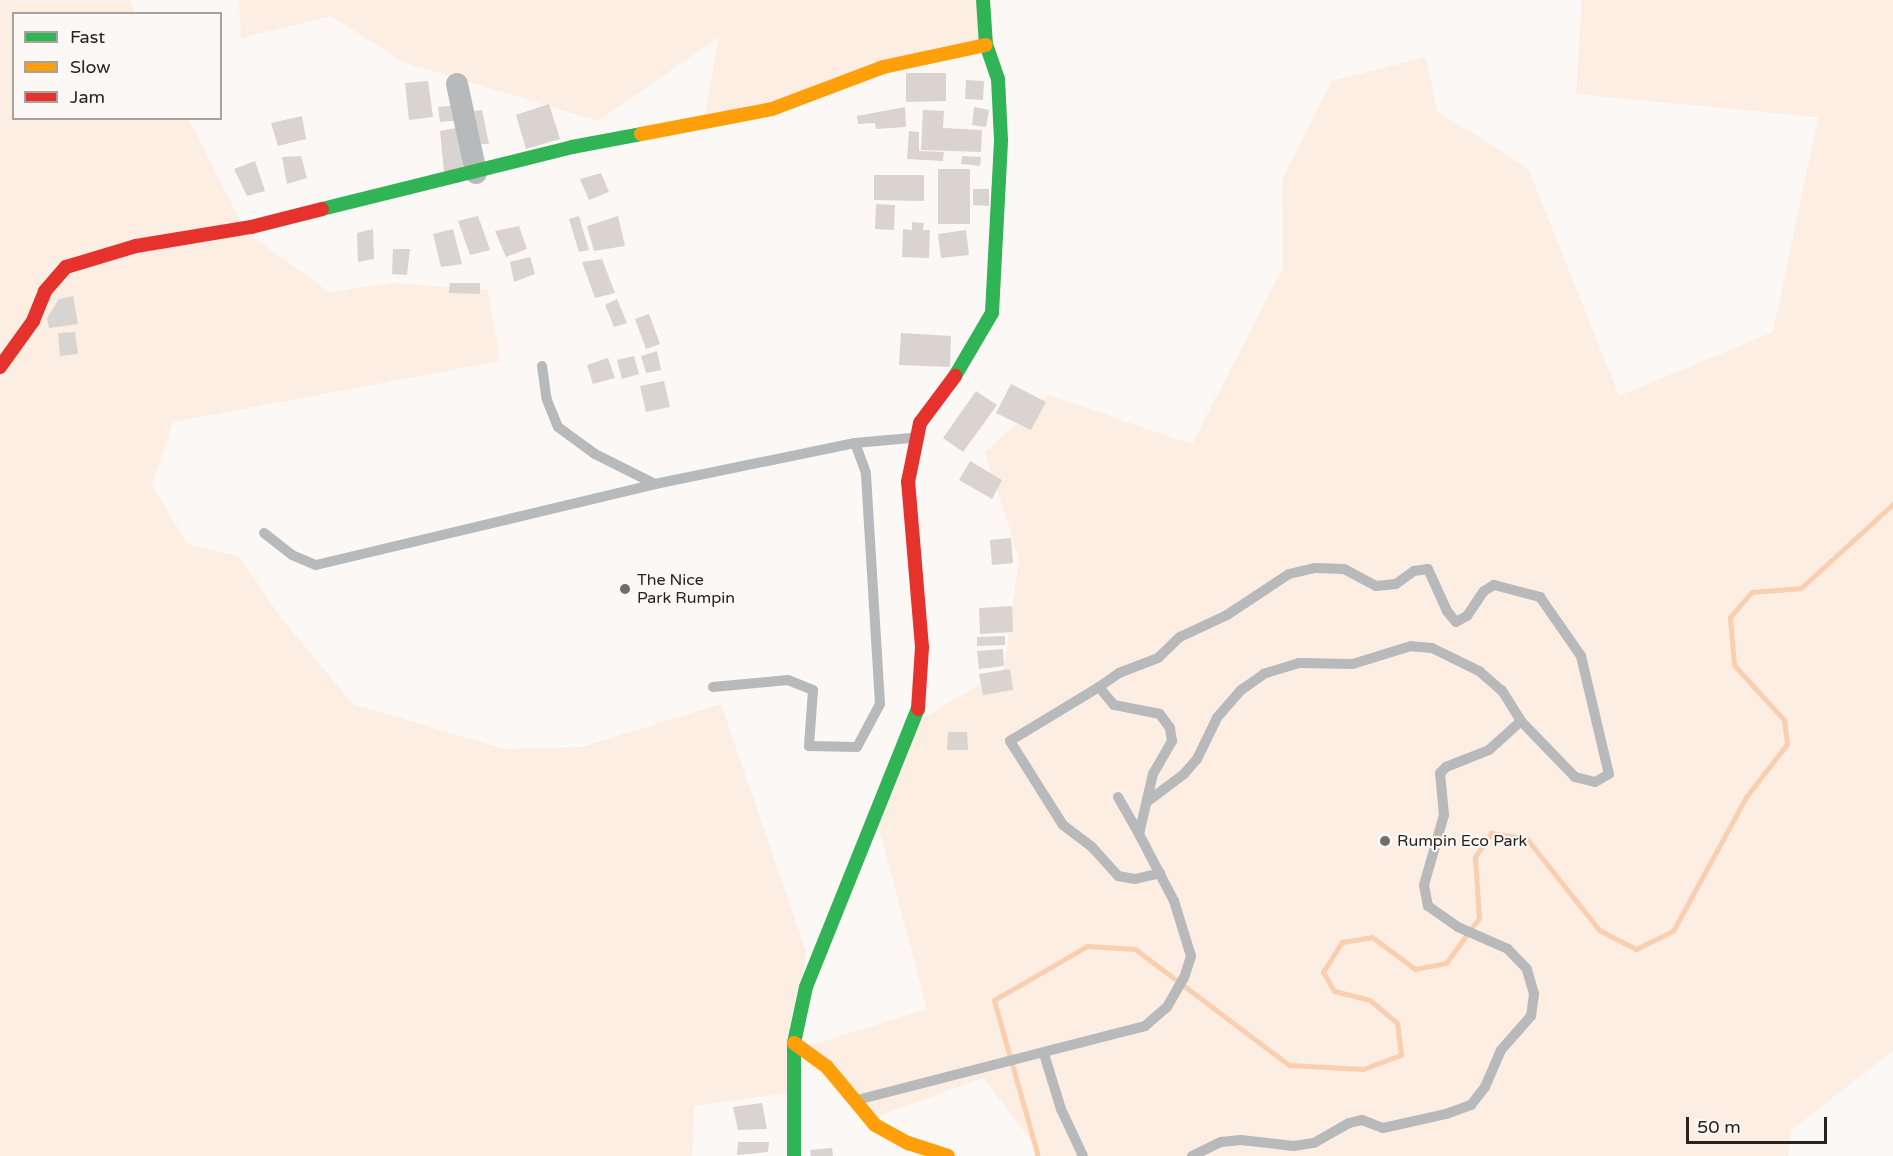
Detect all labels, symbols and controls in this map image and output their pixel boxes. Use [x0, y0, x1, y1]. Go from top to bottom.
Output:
legend [12, 12, 222, 120]
text: Fast [70, 26, 105, 48]
text: Slow [70, 56, 111, 78]
text: Jam [70, 86, 105, 108]
place label: The Nice Park Rumpin [637, 570, 735, 608]
marker: The Nice Park Rumpin [618, 582, 632, 596]
place label: Rumpin Eco Park [1397, 831, 1527, 851]
marker: Rumpin Eco Park [1378, 834, 1392, 848]
scale bar [1689, 1105, 1830, 1143]
text: 50 m [1697, 1116, 1741, 1138]

